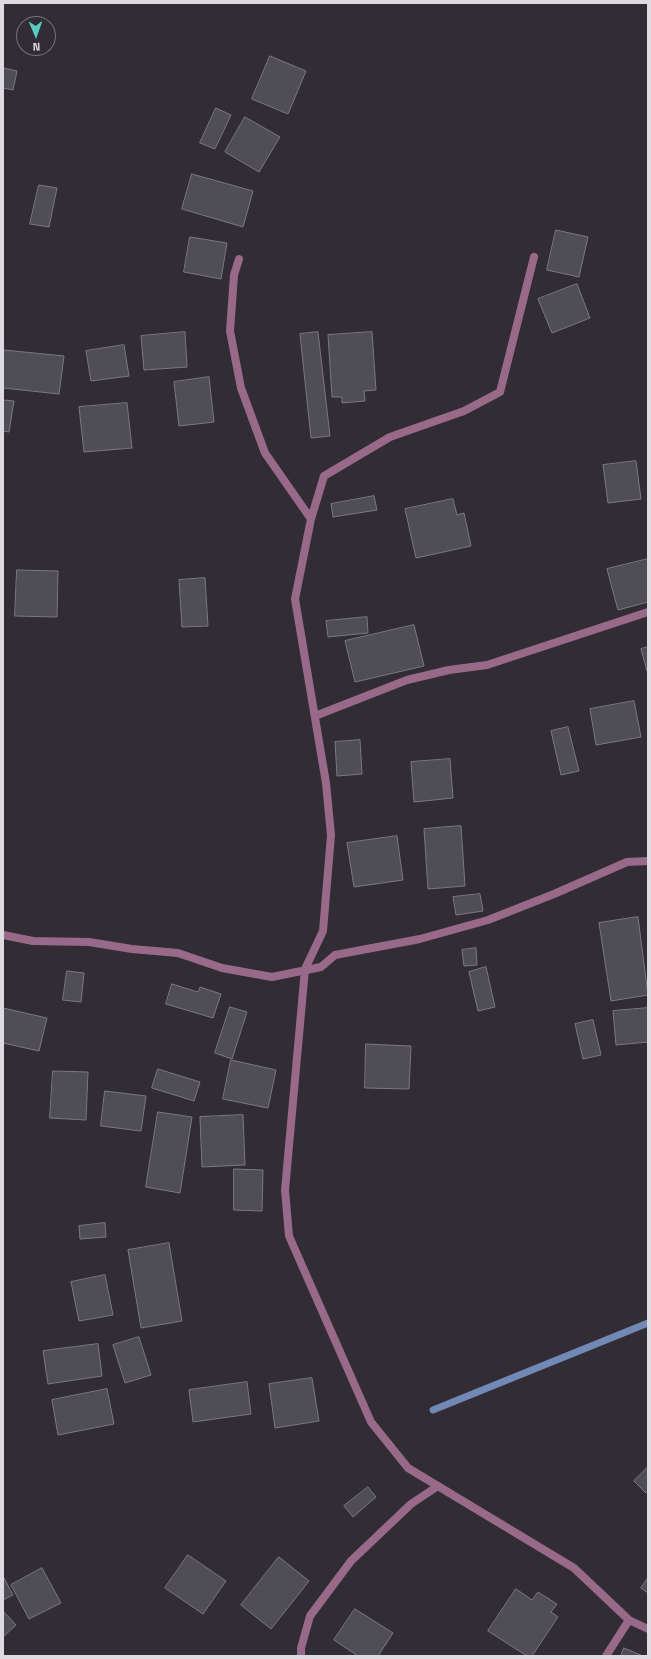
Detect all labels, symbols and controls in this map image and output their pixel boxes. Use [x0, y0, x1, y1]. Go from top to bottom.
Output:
north arrow [16, 16, 56, 56]
text: N [32, 40, 40, 54]

